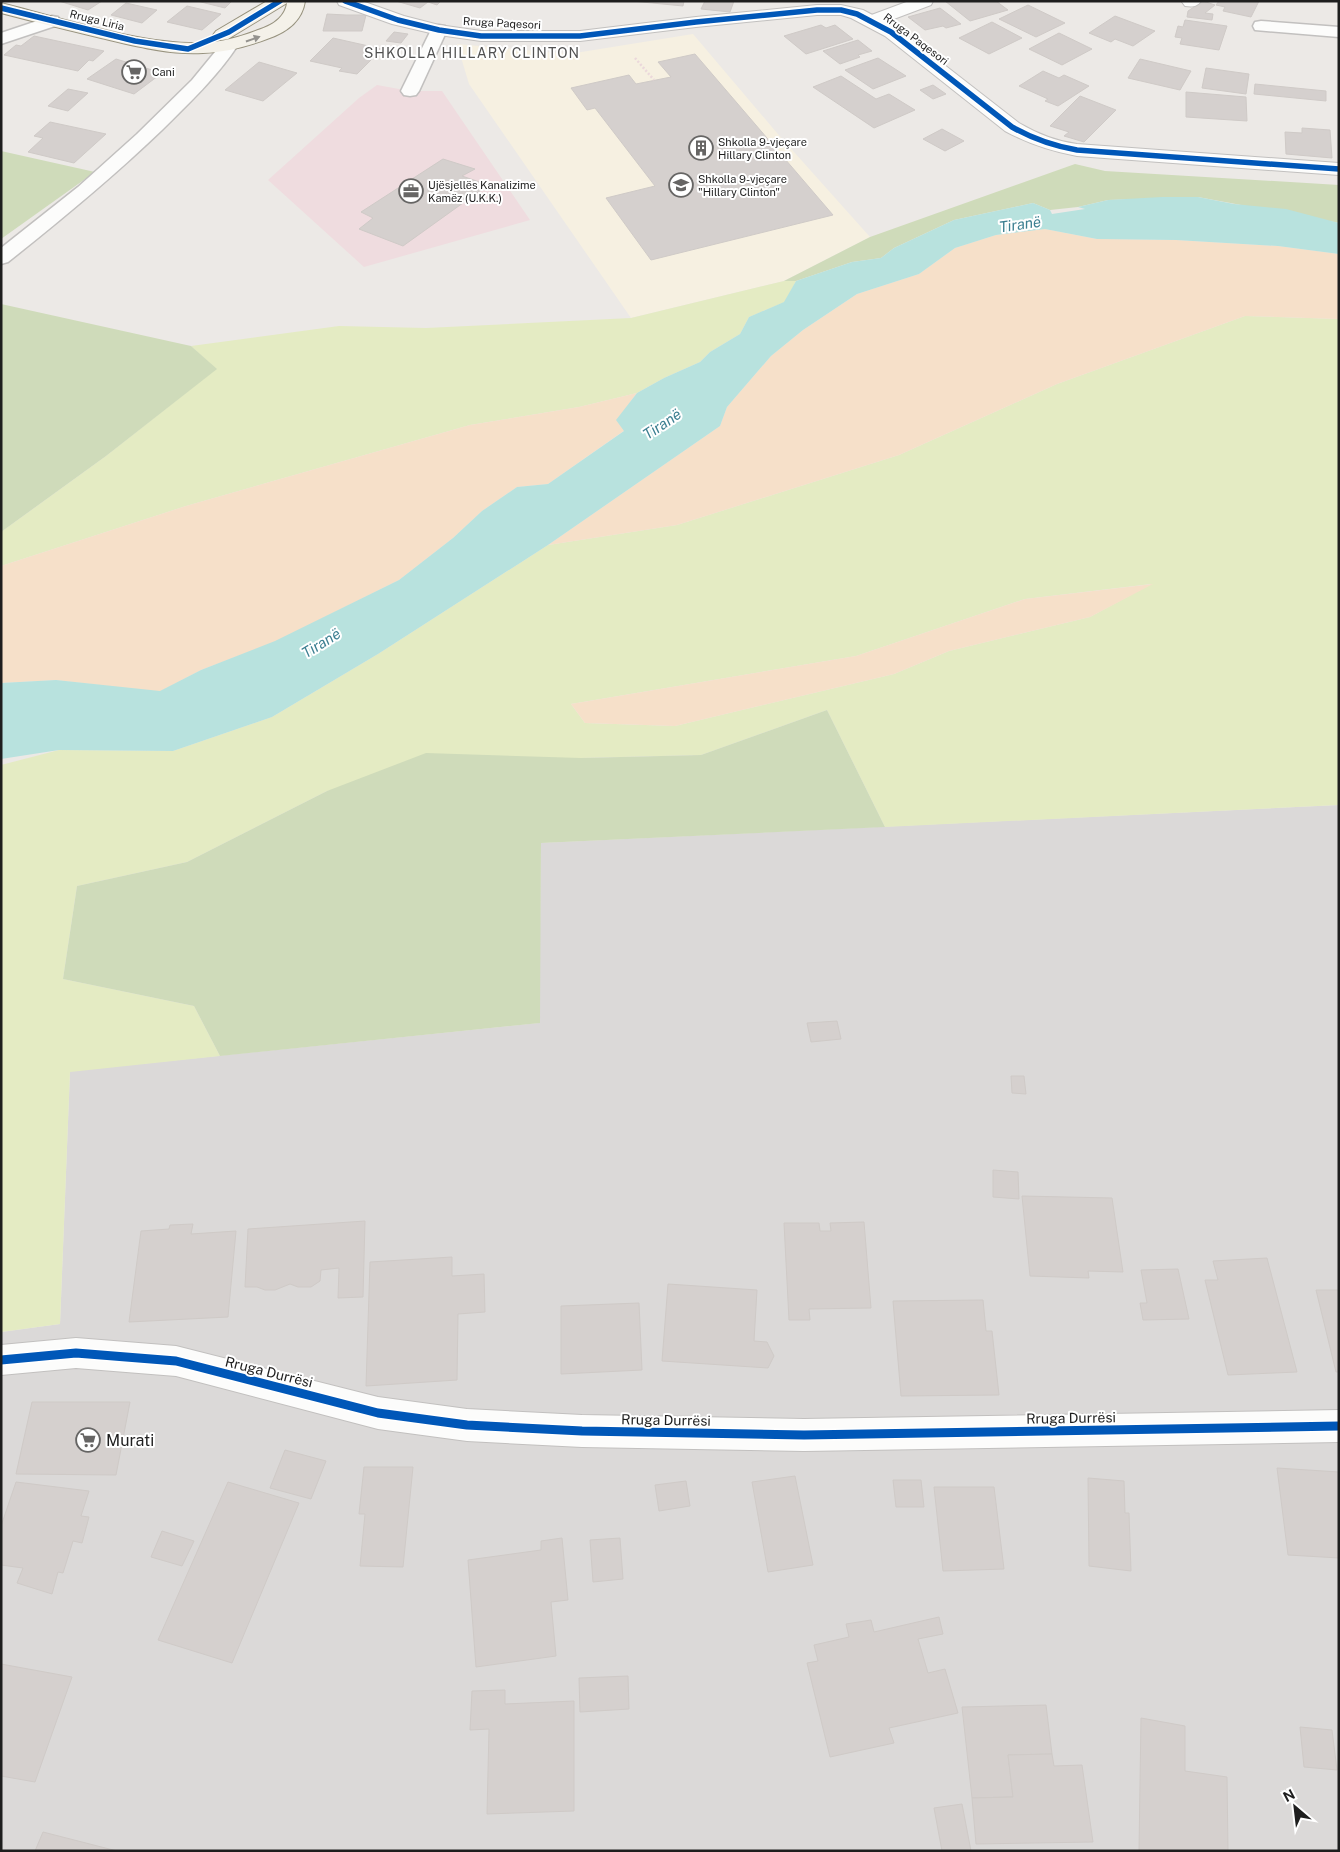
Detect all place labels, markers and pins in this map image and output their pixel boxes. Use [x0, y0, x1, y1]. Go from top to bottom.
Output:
supermarket icon: Cani [121, 59, 147, 85]
place label: Cani [152, 66, 175, 78]
building icon: Shkolla 9-vjeçare Hillary Clinton [688, 135, 714, 161]
place label: Shkolla 9-vjeçare Hillary Clinton [718, 136, 807, 161]
school or university icon: Shkolla 9-vjeçare "Hillary Clinton" [668, 172, 694, 198]
place label: Shkolla 9-vjeçare "Hillary Clinton" [698, 173, 787, 198]
office icon: Ujësjellës Kanalizime Kamëz (U.K.K.) [398, 178, 424, 204]
place label: Ujësjellës Kanalizime Kamëz (U.K.K.) [428, 179, 536, 204]
supermarket icon: Murati [75, 1427, 101, 1453]
place label: Murati [106, 1431, 154, 1450]

